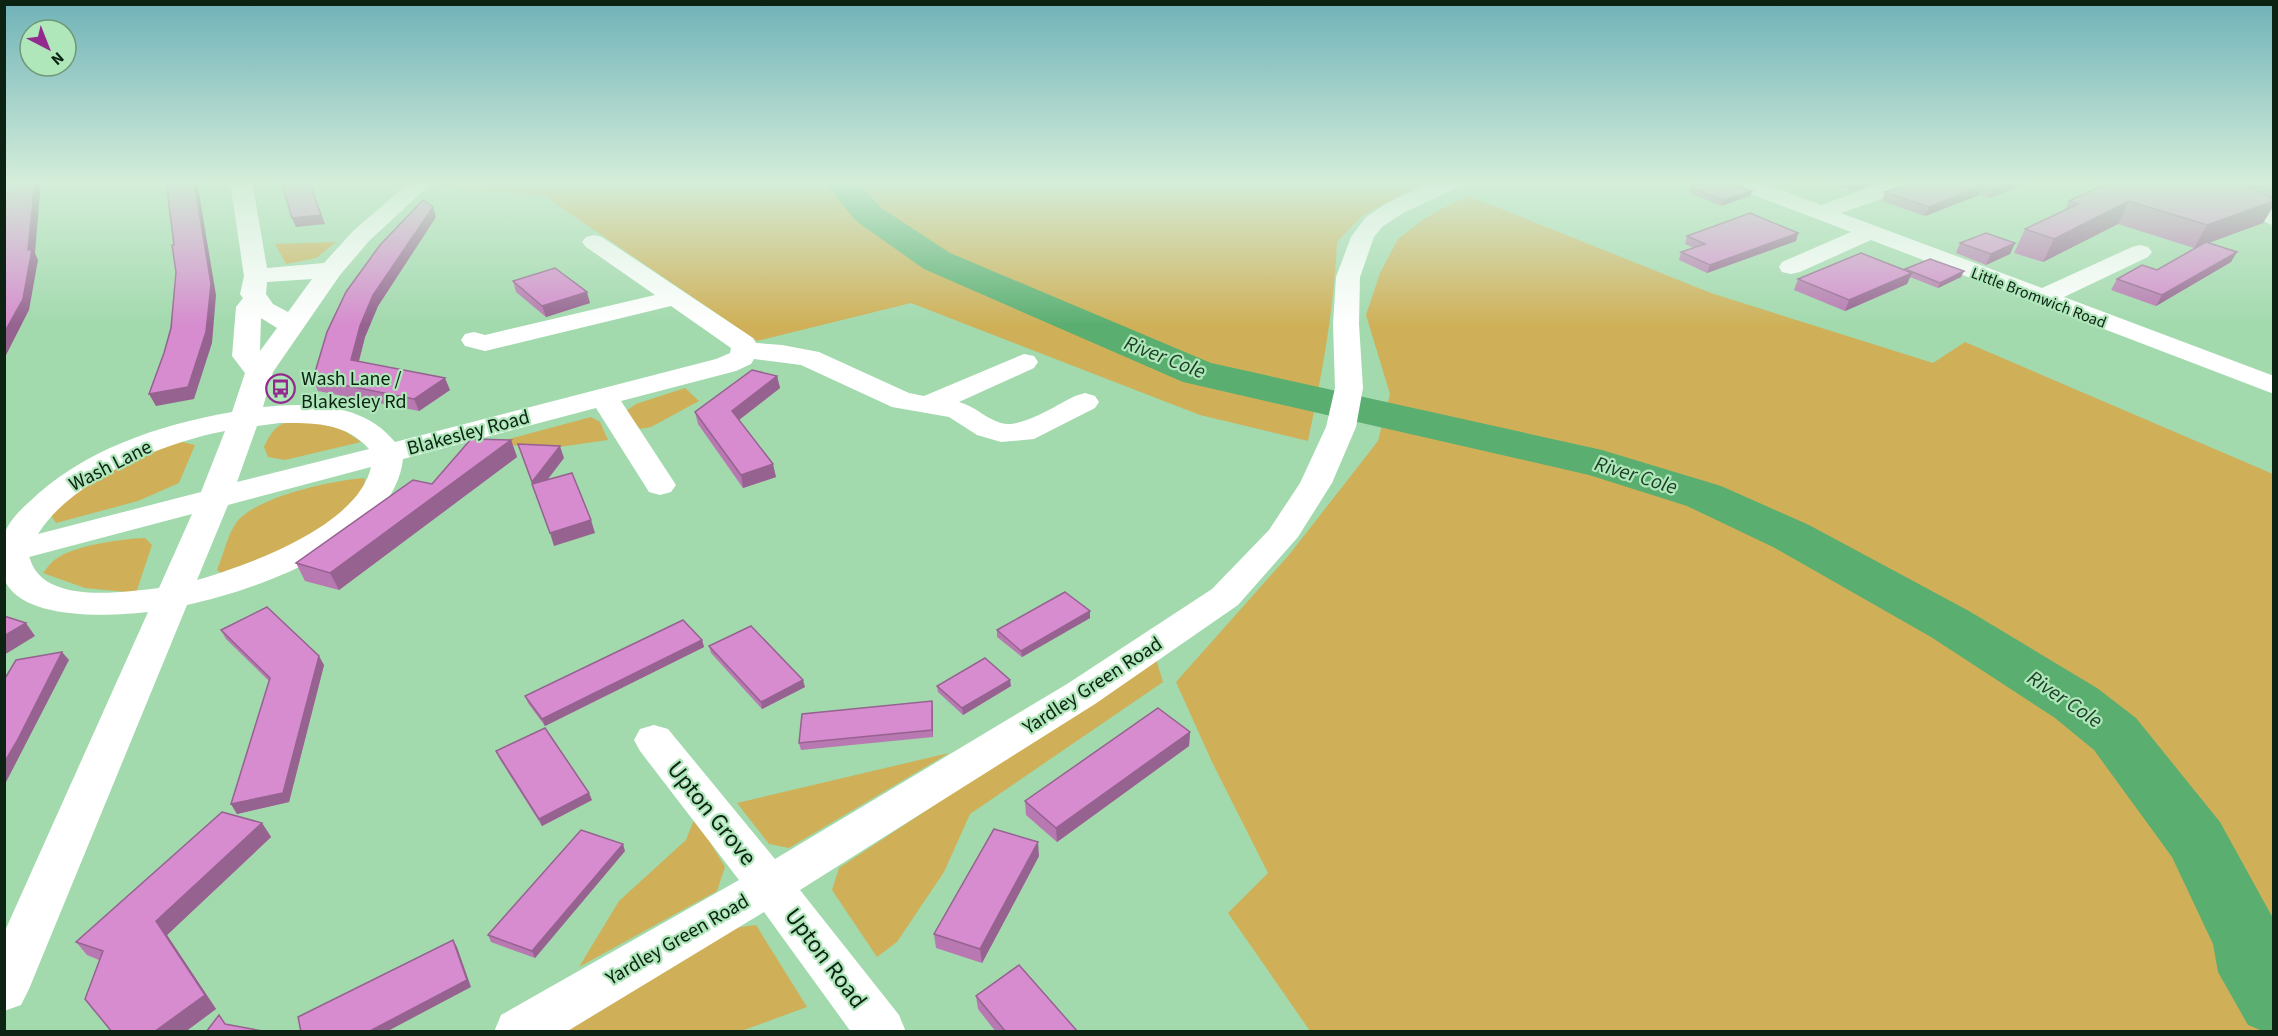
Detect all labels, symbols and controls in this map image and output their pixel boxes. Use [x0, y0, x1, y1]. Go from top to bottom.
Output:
north arrow [18, 18, 78, 78]
text: N [46, 47, 69, 70]
street label: Little Bromwich Road [1968, 262, 2109, 334]
water label: River Cole [1120, 328, 1210, 386]
place label: Wash Lane / Blakesley Rd [301, 365, 407, 416]
bus stop icon: Wash Lane / Blakesley Rd [264, 373, 296, 405]
street label: Blakesley Road [404, 403, 533, 463]
street label: Wash Lane [64, 433, 157, 499]
water label: River Cole [1591, 448, 1681, 502]
street label: Yardley Green Road [1016, 630, 1168, 742]
water label: River Cole [2021, 663, 2109, 735]
street label: Upton Grove [658, 753, 765, 873]
street label: Yardley Green Road [600, 887, 754, 993]
street label: Upton Road [776, 900, 875, 1016]

